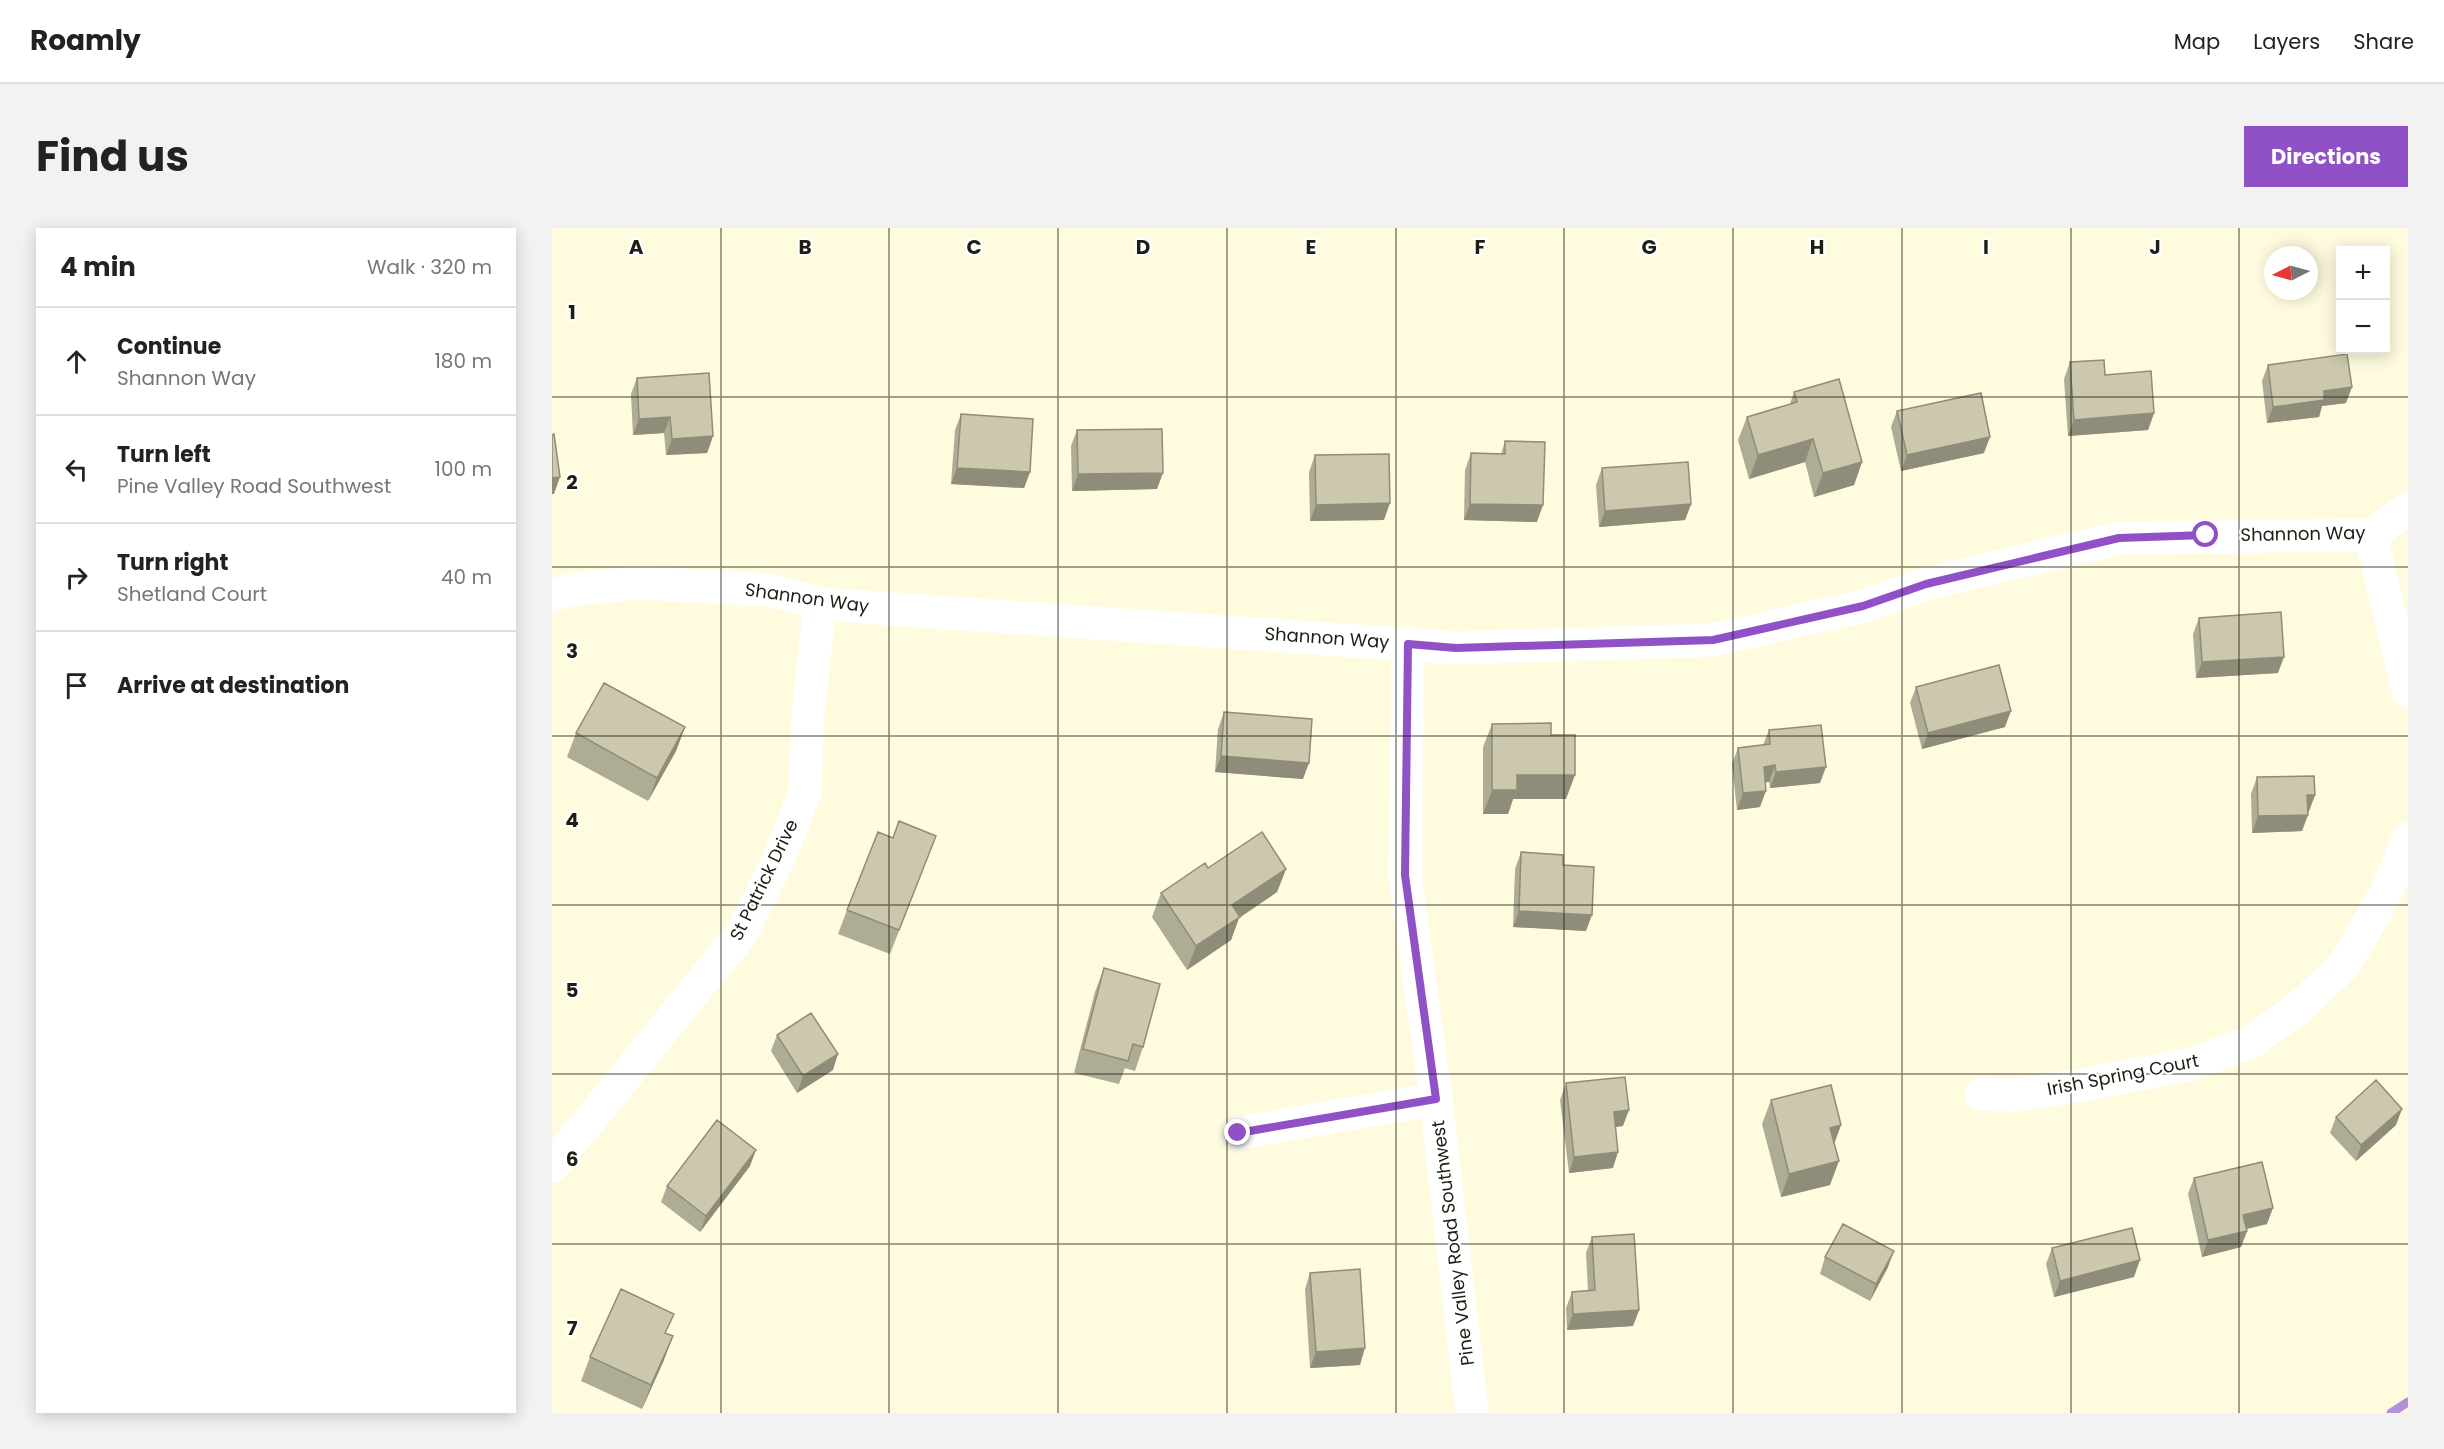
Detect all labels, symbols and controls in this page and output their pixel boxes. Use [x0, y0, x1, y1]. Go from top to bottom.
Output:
text: Roamly [30, 21, 141, 60]
text: Map [2174, 27, 2220, 56]
text: Layers [2253, 27, 2320, 56]
text: Share [2353, 27, 2414, 56]
button: Directions [2244, 126, 2408, 187]
text: Find us [36, 127, 189, 186]
text: A [629, 233, 644, 261]
text: B [798, 233, 812, 261]
text: C [966, 233, 982, 261]
text: D [1136, 233, 1150, 261]
text: E [1306, 233, 1316, 261]
text: F [1475, 233, 1486, 261]
text: G [1641, 233, 1657, 261]
text: H [1810, 233, 1824, 261]
text: I [1983, 233, 1989, 261]
text: J [2149, 233, 2161, 261]
north arrow [2264, 246, 2318, 300]
map controls [2336, 246, 2390, 354]
button: + [2336, 246, 2390, 300]
text: 4 min [60, 249, 136, 285]
text: Walk · 320 m [367, 253, 492, 281]
text: 1 [568, 298, 576, 326]
button: − [2336, 300, 2390, 354]
text: Continue [117, 331, 221, 362]
icon: ahead [60, 345, 93, 378]
text: 180 m [434, 347, 492, 375]
text: Shannon Way [117, 364, 256, 392]
text: Turn left [117, 439, 211, 470]
icon: left [60, 453, 93, 486]
text: 100 m [435, 455, 492, 483]
text: 2 [566, 468, 578, 496]
text: Pine Valley Road Southwest [117, 472, 391, 500]
street label: Shannon Way [2240, 520, 2366, 547]
route start [2192, 521, 2218, 547]
text: Turn right [117, 547, 228, 578]
icon: right [60, 561, 93, 594]
text: 40 m [441, 563, 492, 591]
street label: Shannon Way [743, 576, 871, 619]
text: Shetland Court [117, 580, 267, 608]
street label: Shannon Way [1264, 621, 1390, 654]
text: 3 [566, 637, 578, 665]
icon: arrive [60, 669, 93, 702]
text: Arrive at destination [117, 670, 349, 701]
text: 4 [565, 806, 579, 834]
street label: St Patrick Drive [723, 815, 804, 945]
text: 5 [566, 976, 579, 1004]
street label: Irish Spring Court [2045, 1048, 2201, 1101]
route end [1224, 1119, 1250, 1145]
street label: Pine Valley Road Southwest [1425, 1119, 1480, 1367]
text: 6 [566, 1145, 578, 1173]
text: 7 [567, 1314, 578, 1342]

